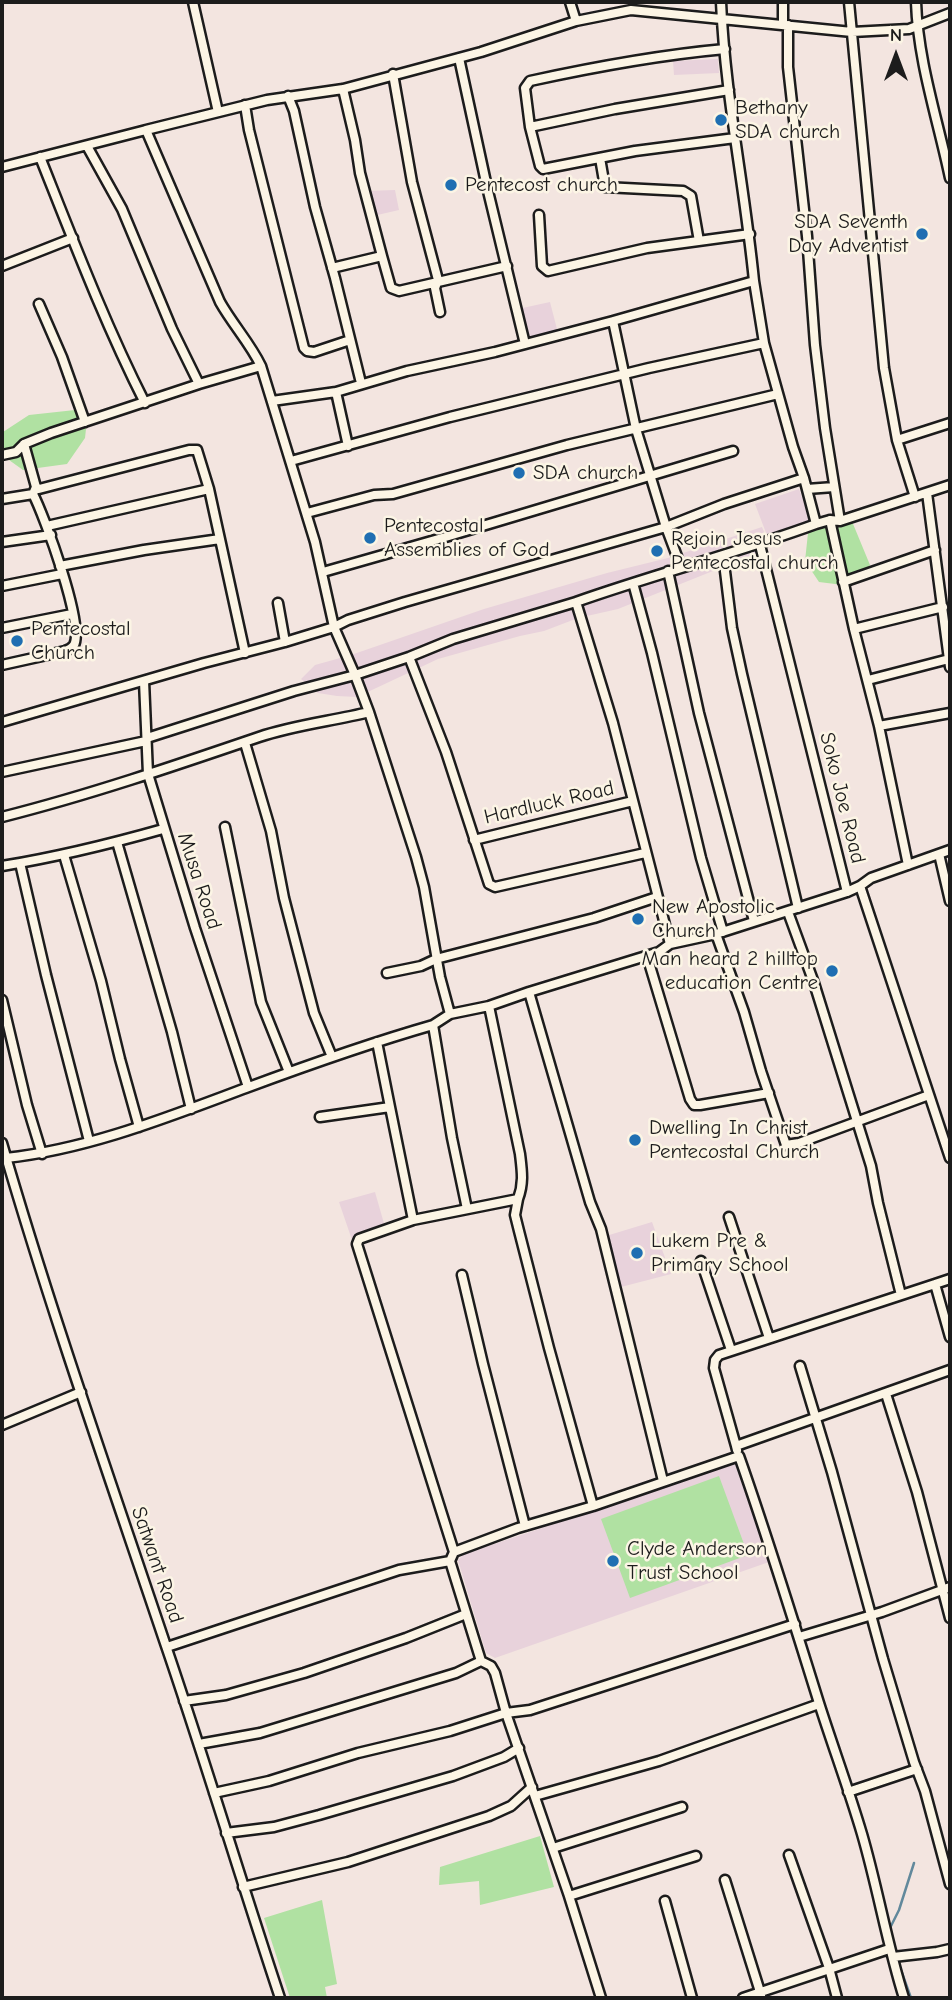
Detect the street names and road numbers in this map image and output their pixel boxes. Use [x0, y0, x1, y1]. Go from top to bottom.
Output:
street label: Soko Joe Road [814, 730, 870, 866]
street label: Hardluck Road [481, 776, 617, 830]
street label: Musa Road [172, 829, 226, 933]
street label: Satwant Road [125, 1503, 189, 1627]

